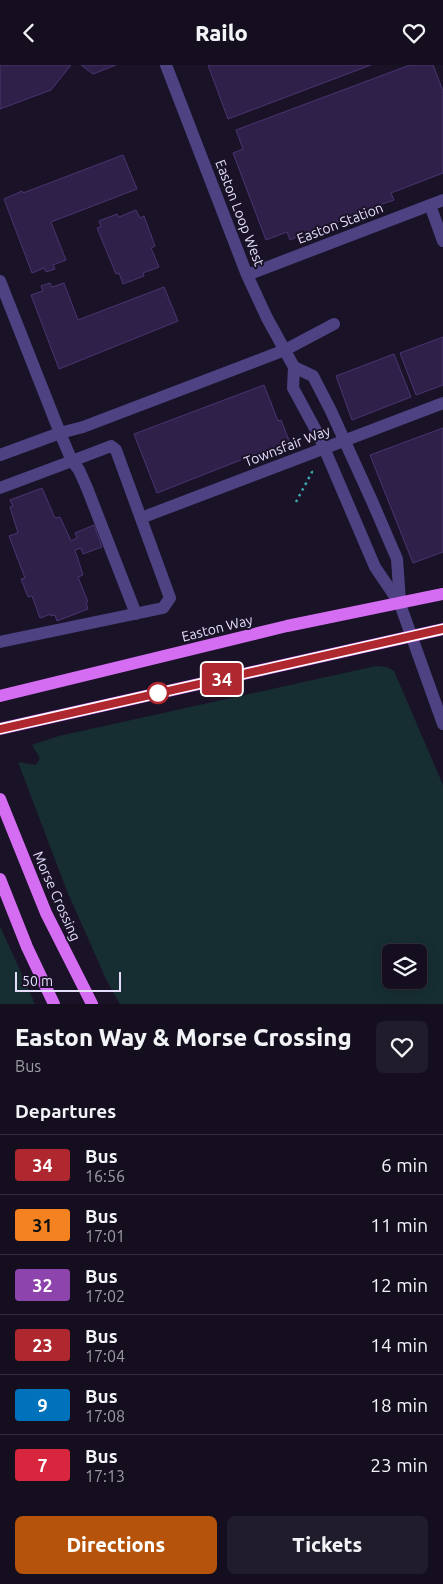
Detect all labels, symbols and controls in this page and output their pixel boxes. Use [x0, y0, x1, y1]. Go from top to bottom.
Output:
icon: back [15, 19, 43, 47]
icon: heart [400, 19, 428, 47]
text: Railo [195, 20, 248, 45]
street label: Easton Loop West [212, 157, 268, 269]
street label: Easton Station [295, 199, 385, 247]
street label: Townsfair Way [242, 422, 333, 470]
street label: Easton Way [180, 611, 254, 645]
line badge: 34 [200, 663, 244, 695]
text: 34 [212, 669, 232, 689]
unlabelled marker [147, 682, 169, 704]
street label: Morse Crossing [30, 849, 84, 943]
map controls [382, 944, 427, 989]
button: layers [382, 944, 427, 989]
scale bar [15, 969, 121, 992]
text: 50 m [22, 973, 53, 989]
button: heart [376, 1021, 428, 1073]
text: Easton Way & Morse Crossing [15, 1024, 352, 1051]
text: Bus [15, 1057, 41, 1075]
text: Departures [15, 1100, 116, 1122]
text: Bus [85, 1145, 118, 1167]
text: 6 min [381, 1154, 428, 1176]
text: 34 [32, 1155, 53, 1175]
text: 16:56 [85, 1167, 125, 1185]
text: Bus [85, 1205, 118, 1227]
text: 11 min [370, 1214, 428, 1236]
text: 31 [32, 1215, 53, 1235]
text: 17:01 [85, 1227, 125, 1245]
text: Bus [85, 1265, 118, 1287]
text: 12 min [370, 1274, 428, 1296]
text: 32 [32, 1275, 53, 1295]
text: 17:02 [85, 1287, 125, 1305]
text: Bus [85, 1325, 118, 1347]
text: 14 min [370, 1334, 428, 1356]
text: 23 [32, 1335, 53, 1355]
text: 17:04 [85, 1347, 125, 1365]
text: Bus [85, 1385, 118, 1407]
text: 18 min [370, 1394, 428, 1416]
text: 9 [37, 1395, 48, 1415]
text: 17:08 [85, 1407, 125, 1425]
text: Bus [85, 1445, 118, 1467]
text: 23 min [370, 1454, 428, 1476]
text: 7 [37, 1455, 48, 1475]
text: 17:13 [85, 1467, 125, 1485]
button: Directions [15, 1516, 217, 1574]
button: Tickets [227, 1516, 428, 1574]

